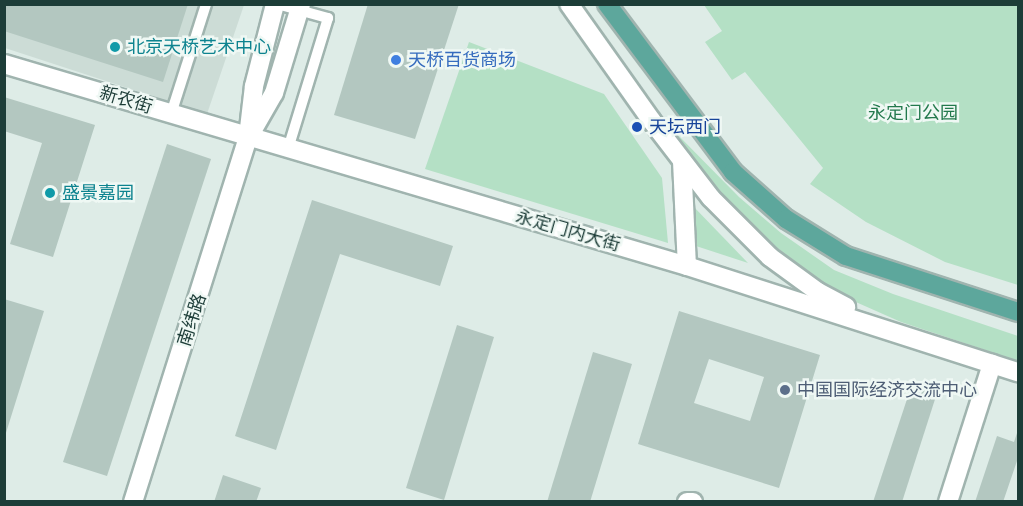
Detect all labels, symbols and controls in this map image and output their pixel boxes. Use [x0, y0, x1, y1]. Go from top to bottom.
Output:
place label: 北京天桥艺术中心 [127, 36, 271, 58]
marker: 北京天桥艺术中心 [108, 40, 122, 54]
place label: 天桥百货商场 [408, 49, 516, 71]
marker: 天桥百货商场 [389, 53, 403, 67]
street label: 新农街 [97, 82, 155, 118]
park label: 永定门公园 [868, 102, 958, 124]
place label: 天坛西门 [649, 116, 721, 138]
marker: 天坛西门 [630, 120, 644, 134]
place label: 盛景嘉园 [62, 182, 134, 204]
marker: 盛景嘉园 [43, 186, 57, 200]
street label: 永定门内大街 [513, 206, 623, 256]
street label: 南纬路 [173, 291, 211, 349]
place label: 中国国际经济交流中心 [797, 379, 977, 401]
marker: 中国国际经济交流中心 [778, 383, 792, 397]

